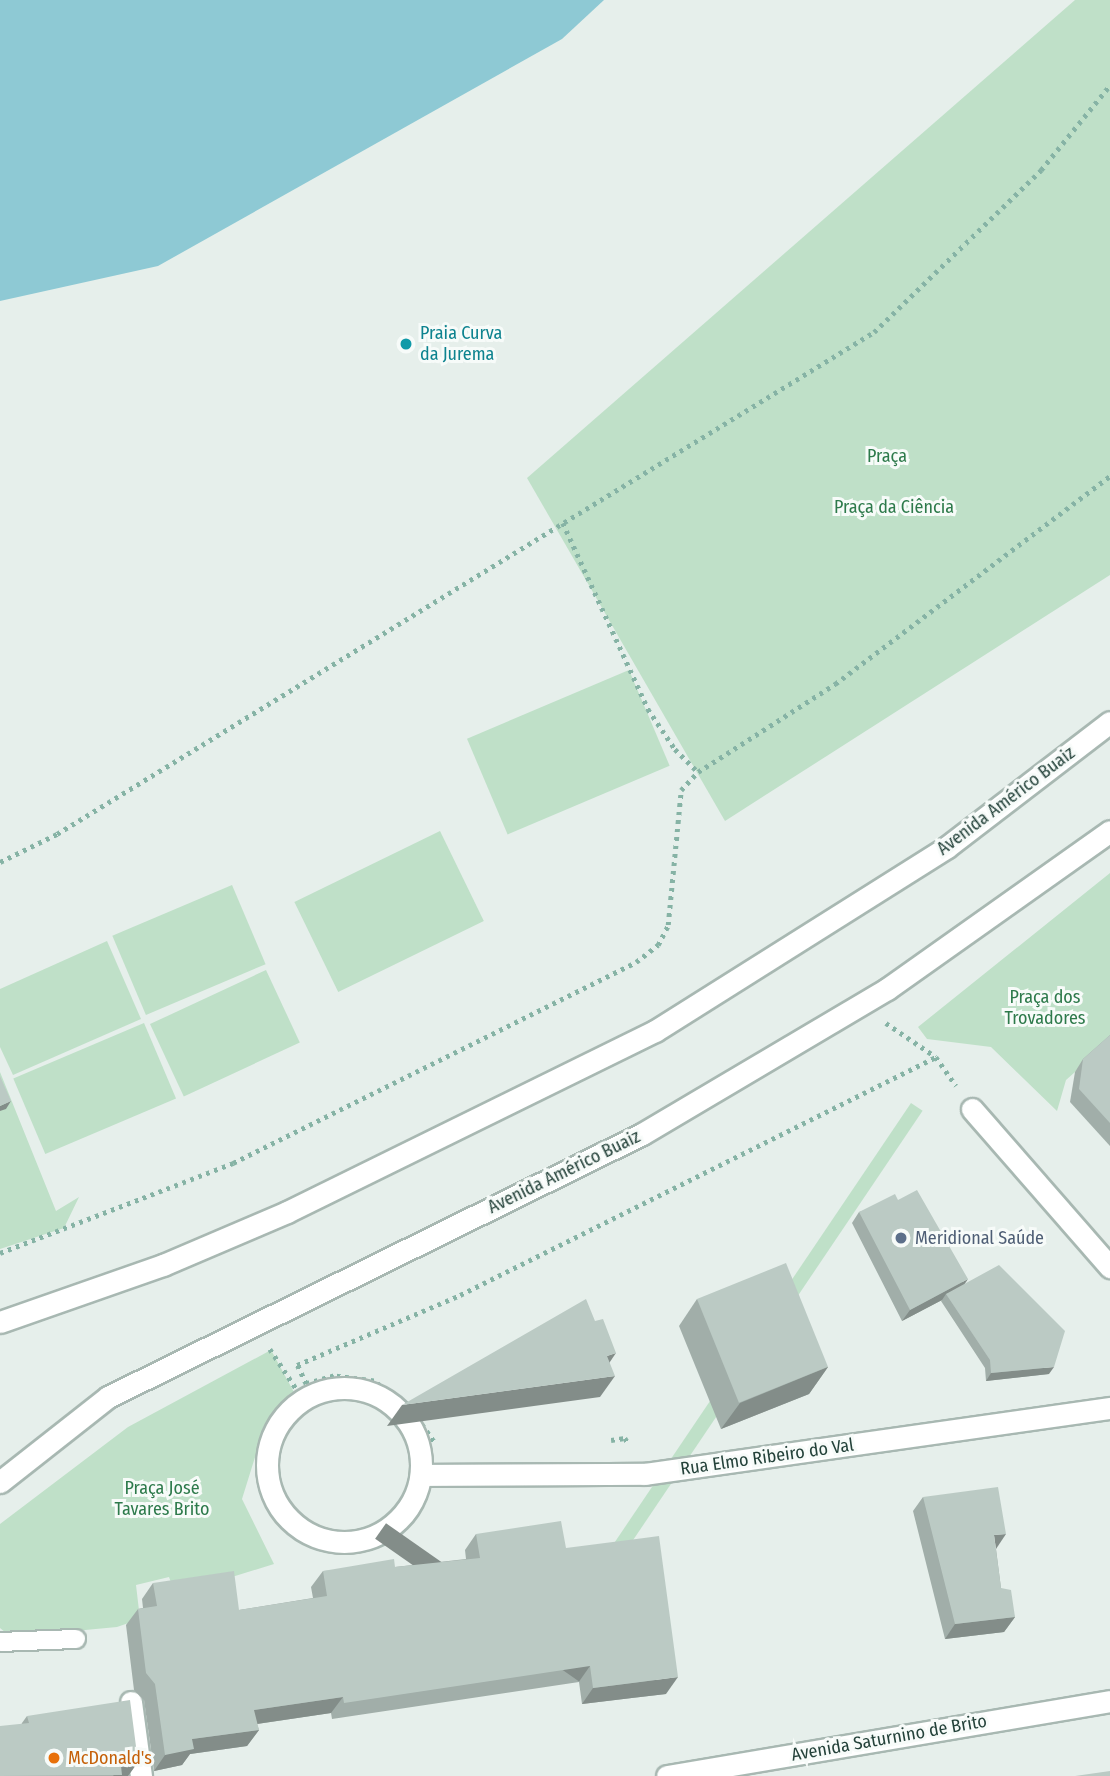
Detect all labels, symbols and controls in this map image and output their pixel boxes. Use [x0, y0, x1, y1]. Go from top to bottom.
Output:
place label: Praia Curva da Jurema [420, 323, 502, 366]
marker: Praia Curva da Jurema [398, 336, 414, 352]
park label: Praça [867, 445, 907, 467]
park label: Praça da Ciência [834, 496, 954, 518]
street label: Avenida Américo Buaiz [933, 742, 1079, 860]
park label: Praça dos Trovadores [1004, 987, 1086, 1030]
street label: Avenida Américo Buaiz [484, 1126, 644, 1218]
place label: Meridional Saúde [915, 1227, 1044, 1249]
marker: Meridional Saúde [893, 1230, 909, 1246]
street label: Rua Elmo Ribeiro do Val [679, 1434, 855, 1480]
park label: Praça José Tavares Brito [115, 1478, 209, 1520]
street label: Avenida Saturnino de Brito [790, 1710, 988, 1766]
place label: McDonald's [68, 1747, 152, 1769]
marker: McDonald's [46, 1750, 62, 1766]

